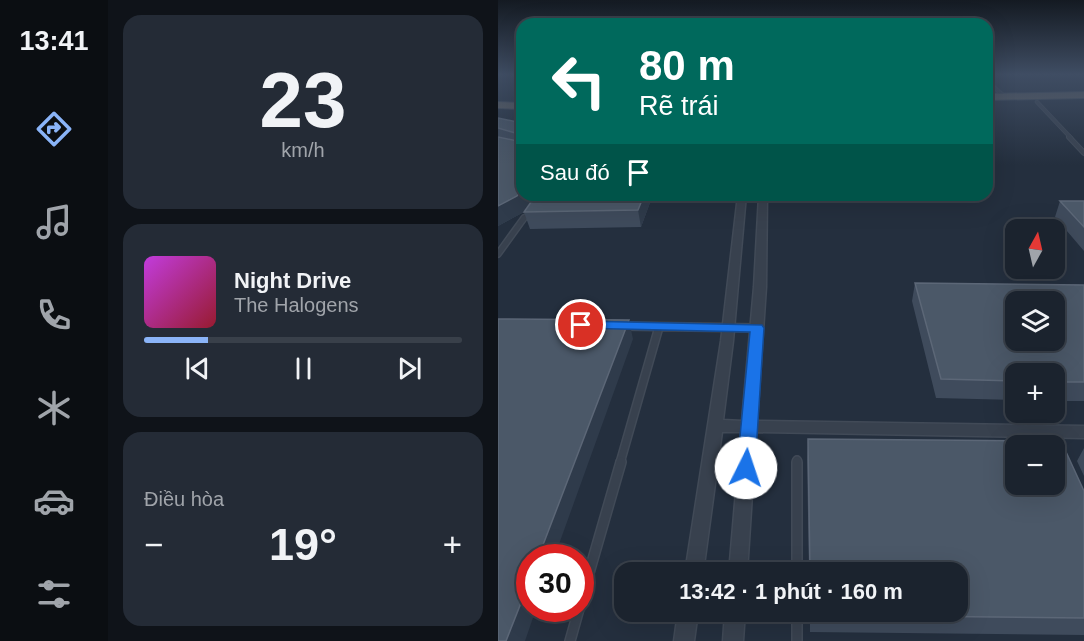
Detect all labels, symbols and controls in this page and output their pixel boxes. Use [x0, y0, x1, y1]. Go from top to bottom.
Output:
text: 13:41 [19, 26, 89, 56]
icon: left [540, 42, 618, 120]
text: 80 m [639, 42, 735, 89]
text: 23 [260, 56, 346, 144]
text: Rẽ trái [639, 91, 719, 121]
icon: directions [33, 108, 75, 150]
text: km/h [281, 139, 325, 161]
icon: arrive [622, 156, 655, 189]
text: Sau đó [540, 160, 610, 185]
icon: music [33, 201, 75, 243]
north arrow [1005, 219, 1065, 279]
map controls [1005, 219, 1065, 495]
text: Night Drive [234, 268, 351, 293]
button: layers [1005, 291, 1065, 351]
icon: phone [33, 294, 75, 336]
text: The Halogens [234, 294, 359, 316]
pin [555, 299, 606, 350]
icon: arrive [564, 308, 597, 341]
icon: previous [181, 352, 214, 385]
icon: pause [287, 352, 320, 385]
icon: next [393, 352, 426, 385]
button: + [1005, 363, 1065, 423]
icon: climate [33, 387, 75, 429]
button: − [1005, 435, 1065, 495]
position arrow [714, 436, 778, 500]
icon: car [33, 480, 75, 522]
text: Điều hòa [144, 488, 224, 510]
text: 19° [269, 519, 337, 570]
text: − [144, 526, 163, 563]
text: + [443, 526, 462, 563]
speed limit sign: 30 [516, 544, 594, 622]
icon: filters [33, 573, 75, 615]
text: 13:42 · 1 phút · 160 m [679, 579, 903, 604]

